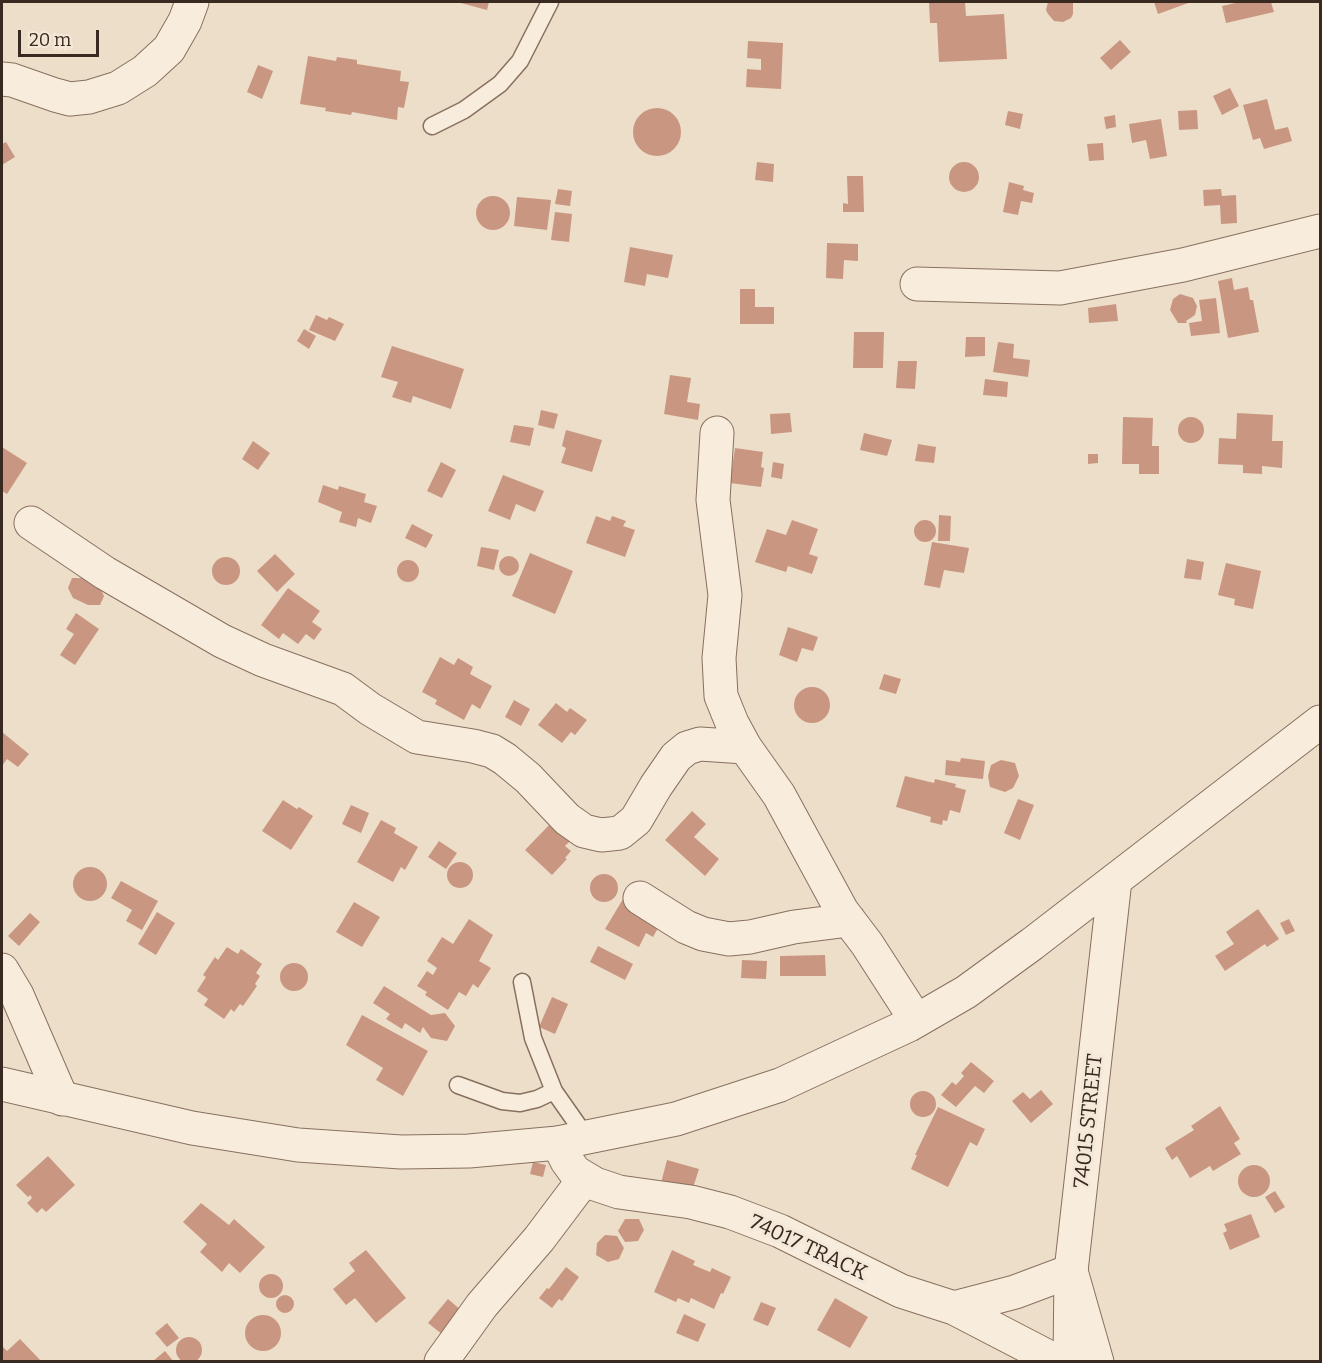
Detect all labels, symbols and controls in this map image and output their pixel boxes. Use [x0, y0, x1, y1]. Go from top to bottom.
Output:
scale bar [21, 18, 102, 56]
text: 20 m [29, 29, 71, 51]
street label: 74015 STREET [1069, 1053, 1109, 1189]
street label: 74017 TRACK [745, 1210, 871, 1286]

